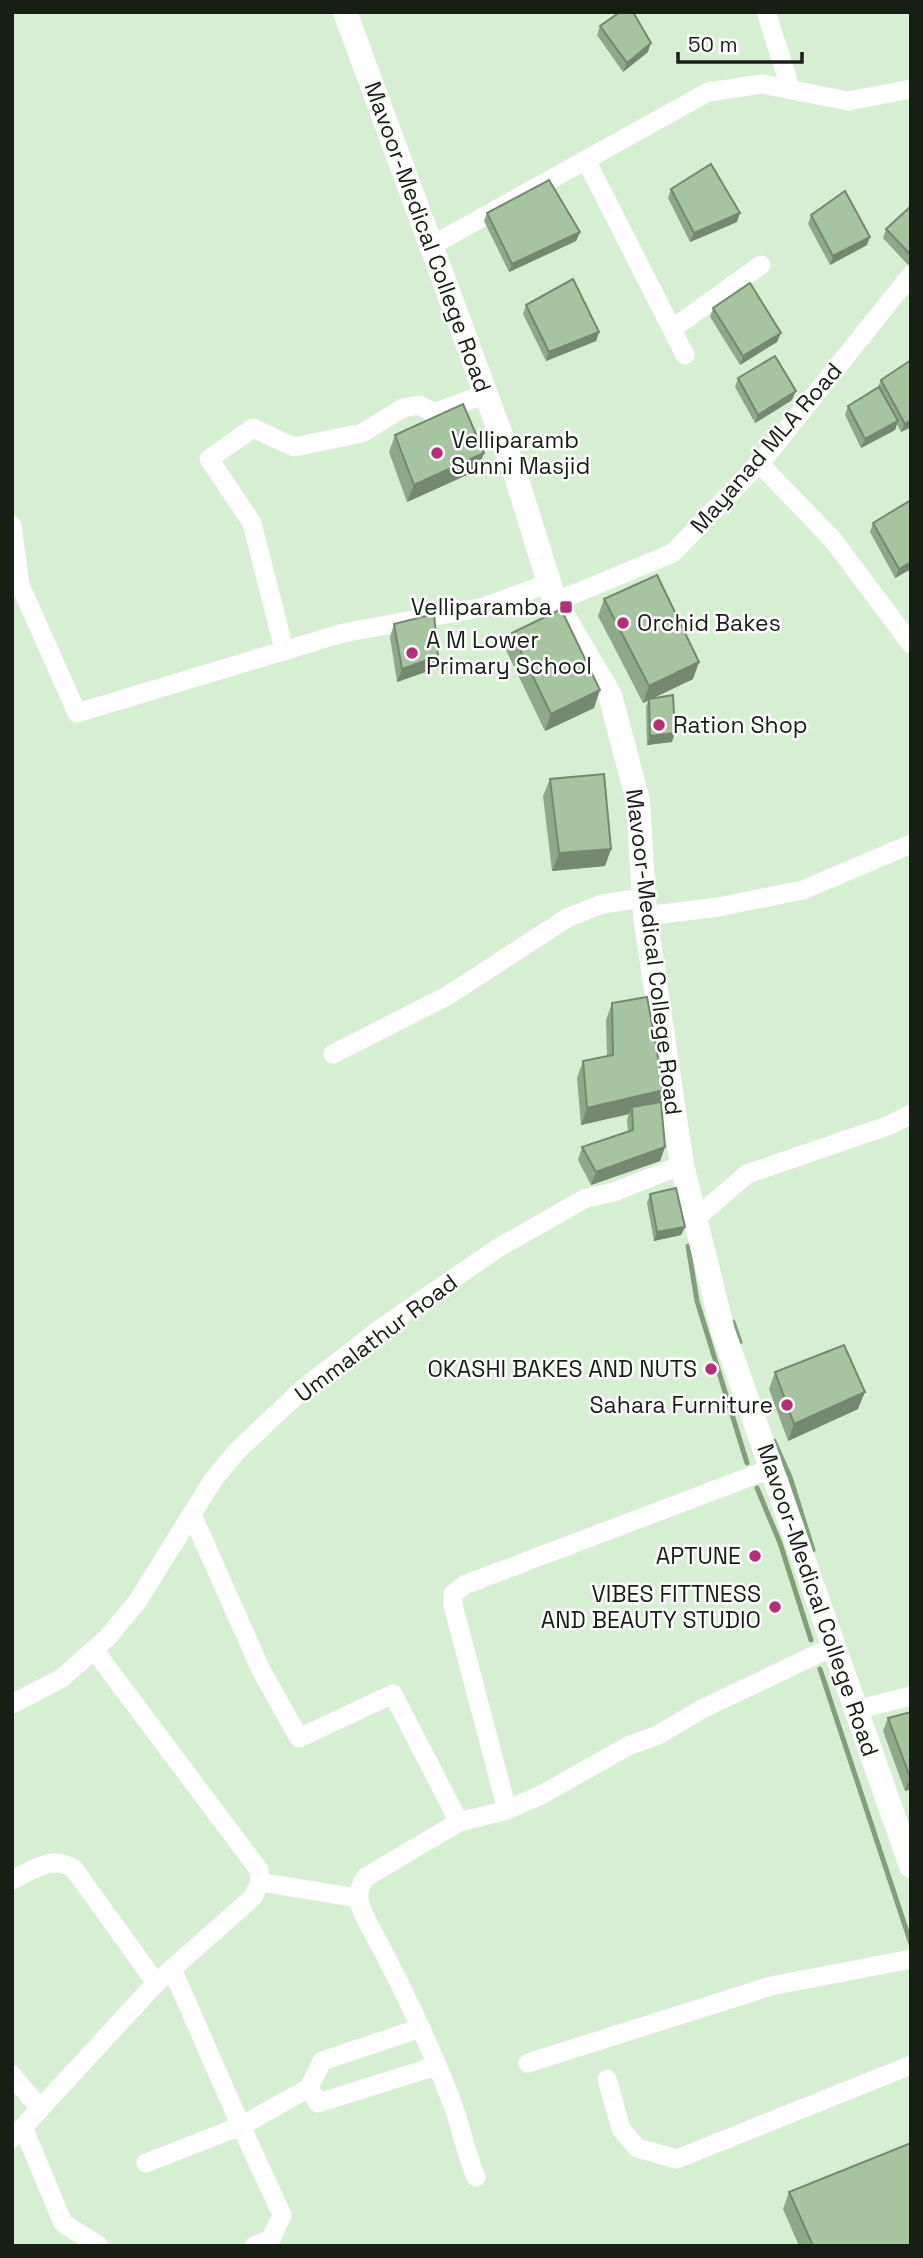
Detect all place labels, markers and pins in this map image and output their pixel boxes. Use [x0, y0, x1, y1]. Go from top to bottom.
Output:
place label: Velliparamb Sunni Masjid [451, 425, 590, 481]
marker: Velliparamb Sunni Masjid [429, 445, 445, 461]
place label: Velliparamba [411, 592, 552, 622]
marker: Velliparamba [558, 599, 574, 615]
place label: Orchid Bakes [637, 608, 781, 638]
marker: Orchid Bakes [615, 615, 631, 631]
place label: A M Lower Primary School [426, 625, 592, 681]
marker: A M Lower Primary School [404, 645, 420, 661]
place label: Ration Shop [673, 710, 808, 740]
marker: Ration Shop [651, 717, 667, 733]
place label: OKASHI BAKES AND NUTS [427, 1354, 697, 1384]
marker: OKASHI BAKES AND NUTS [703, 1361, 719, 1377]
place label: Sahara Furniture [590, 1390, 773, 1420]
marker: Sahara Furniture [779, 1397, 795, 1413]
place label: APTUNE [656, 1541, 741, 1571]
marker: APTUNE [747, 1548, 763, 1564]
place label: VIBES FITTNESS AND BEAUTY STUDIO [541, 1579, 761, 1635]
marker: VIBES FITTNESS AND BEAUTY STUDIO [767, 1599, 783, 1615]

